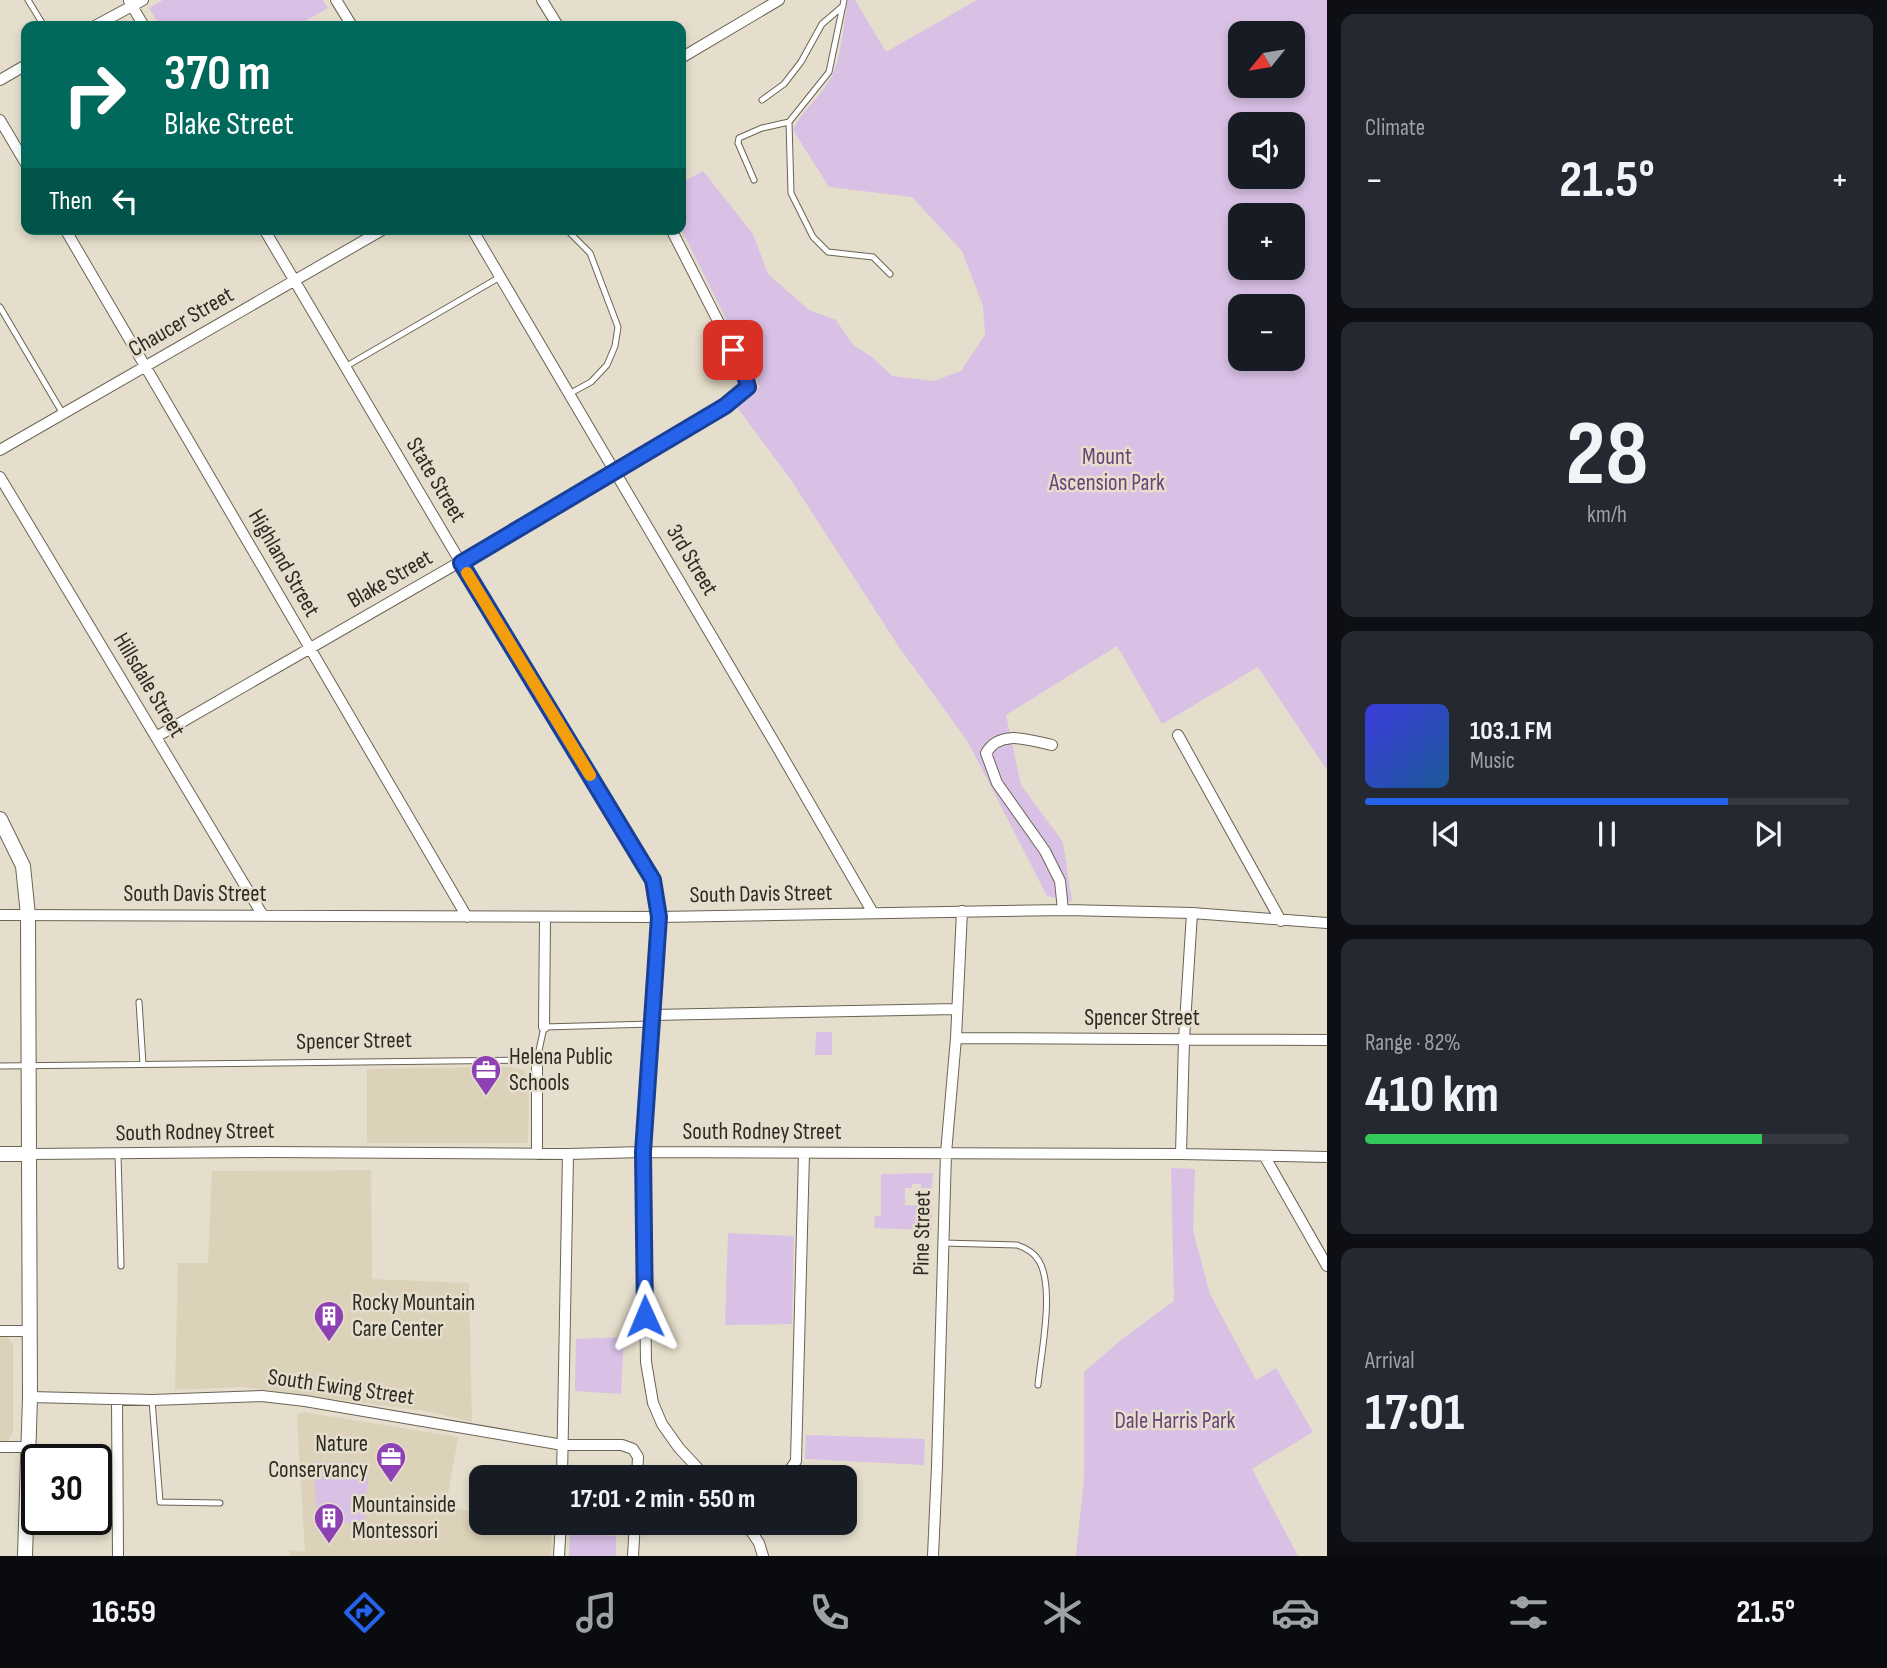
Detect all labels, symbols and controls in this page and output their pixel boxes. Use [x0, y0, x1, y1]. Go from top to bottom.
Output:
north arrow [1228, 21, 1306, 98]
map controls [1228, 21, 1305, 371]
text: 370 m [164, 45, 271, 104]
icon: right [49, 49, 140, 140]
text: Blake Street [164, 105, 294, 144]
button: sound [1228, 112, 1305, 189]
text: Climate [1365, 114, 1425, 142]
text: 21.5° [1559, 149, 1655, 212]
text: − [1365, 158, 1384, 203]
text: + [1830, 158, 1849, 203]
icon: left [106, 182, 144, 220]
text: Then [49, 186, 92, 217]
button: + [1228, 203, 1305, 280]
street label: Chaucer Street [123, 281, 239, 363]
button: − [1228, 294, 1305, 371]
pin [703, 320, 763, 380]
icon: arrive [714, 331, 752, 369]
text: 28 [1566, 401, 1648, 510]
street label: State Street [400, 433, 472, 527]
park label: Mount Ascension Park [1048, 443, 1165, 497]
text: km/h [1587, 501, 1627, 529]
street label: Highland Street [242, 504, 326, 622]
street label: 3rd Street [660, 520, 724, 600]
street label: Blake Street [343, 544, 437, 614]
street label: Hillsdale Street [107, 628, 191, 742]
text: 103.1 FM [1470, 716, 1552, 747]
text: Music [1470, 747, 1515, 775]
icon: previous [1427, 815, 1465, 853]
icon: pause [1588, 815, 1626, 853]
icon: next [1749, 815, 1787, 853]
street label: South Davis Street [689, 879, 833, 909]
street label: South Davis Street [124, 880, 267, 908]
street label: Spencer Street [1084, 1004, 1200, 1032]
street label: Spencer Street [296, 1026, 412, 1056]
text: Range · 82% [1365, 1029, 1461, 1057]
place label: Helena Public Schools [509, 1043, 613, 1097]
office icon: Helena Public Schools [469, 1053, 503, 1097]
text: 410 km [1365, 1064, 1499, 1127]
street label: South Rodney Street [115, 1117, 275, 1147]
street label: South Rodney Street [683, 1118, 842, 1146]
street label: Pine Street [907, 1190, 937, 1276]
position arrow [608, 1279, 682, 1353]
place label: Rocky Mountain Care Center [352, 1289, 475, 1343]
building icon: Rocky Mountain Care Center [312, 1299, 346, 1343]
text: Arrival [1365, 1347, 1414, 1375]
street label: South Ewing Street [266, 1363, 416, 1411]
text: 17:01 [1365, 1382, 1464, 1445]
park label: Dale Harris Park [1115, 1407, 1236, 1435]
place label: Nature Conservancy [268, 1430, 368, 1484]
office icon: Nature Conservancy [374, 1440, 408, 1484]
speed limit sign: 30 [21, 1444, 112, 1535]
text: 17:01 · 2 min · 550 m [571, 1484, 755, 1515]
place label: Mountainside Montessori [352, 1491, 456, 1545]
building icon: Mountainside Montessori [312, 1501, 346, 1545]
icon: directions [340, 1588, 389, 1637]
icon: music [572, 1588, 621, 1637]
icon: phone [805, 1588, 854, 1637]
icon: climate [1038, 1588, 1087, 1637]
icon: car [1271, 1588, 1320, 1637]
icon: filters [1504, 1588, 1553, 1637]
text: 16:59 [92, 1593, 156, 1632]
text: 21.5° [1736, 1593, 1795, 1632]

